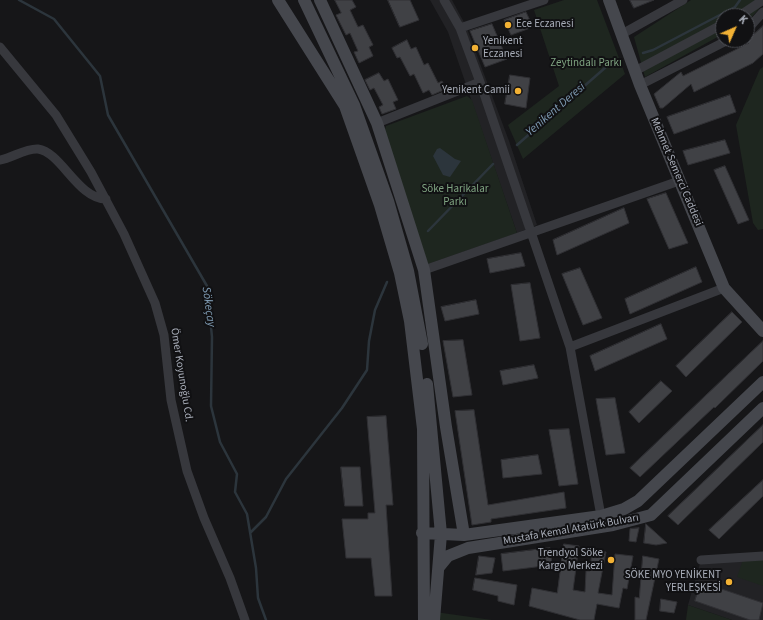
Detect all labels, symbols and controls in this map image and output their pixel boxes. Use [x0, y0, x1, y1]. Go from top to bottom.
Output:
north arrow [715, 8, 755, 48]
text: K [735, 12, 751, 28]
place label: Ece Eczanesi [516, 18, 574, 32]
marker: Ece Eczanesi [503, 20, 513, 30]
place label: Yenikent Eczanesi [483, 35, 522, 61]
marker: Yenikent Eczanesi [470, 43, 480, 53]
park label: Zeytindalı Parkı [550, 57, 622, 71]
water label: Yenikent Deresi [523, 80, 589, 140]
place label: Yenikent Camii [442, 84, 510, 98]
marker: Yenikent Camii [513, 86, 523, 96]
street label: Mehmet Semerci Caddesi [647, 116, 705, 228]
park label: Söke Harikalar Parkı [421, 183, 489, 209]
water label: Sökeçay [198, 286, 218, 328]
street label: Ömer Koyunoğlu Cd. [167, 327, 195, 423]
street label: Mustafa Kemal Atatürk Bulvarı [502, 512, 640, 548]
place label: Trendyol Söke Kargo Merkezi [538, 547, 603, 573]
marker: Trendyol Söke Kargo Merkezi [606, 555, 616, 565]
place label: SÖKE MYO YENİKENT YERLEŞKESİ [625, 569, 721, 595]
marker: SÖKE MYO YENİKENT YERLEŞKESİ [724, 577, 734, 587]

